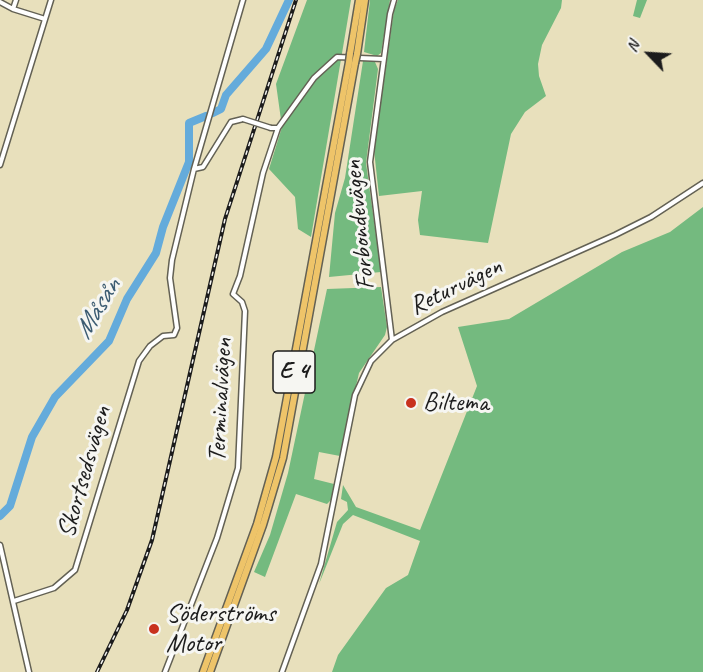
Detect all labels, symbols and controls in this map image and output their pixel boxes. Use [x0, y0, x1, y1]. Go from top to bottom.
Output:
north arrow [619, 24, 679, 84]
text: N [622, 38, 644, 55]
street label: Forbondevägen [338, 159, 382, 291]
street label: Returvägen [405, 251, 507, 323]
water label: Måsån [68, 273, 128, 345]
street label: Terminalvägen [202, 337, 240, 463]
road number: E 4 [273, 351, 315, 393]
place label: Biltema [423, 387, 488, 419]
marker: Biltema [404, 396, 418, 410]
street label: Skortsedsvägen [51, 403, 119, 541]
place label: Söderströms Motor [166, 598, 275, 660]
marker: Söderströms Motor [147, 622, 161, 636]

